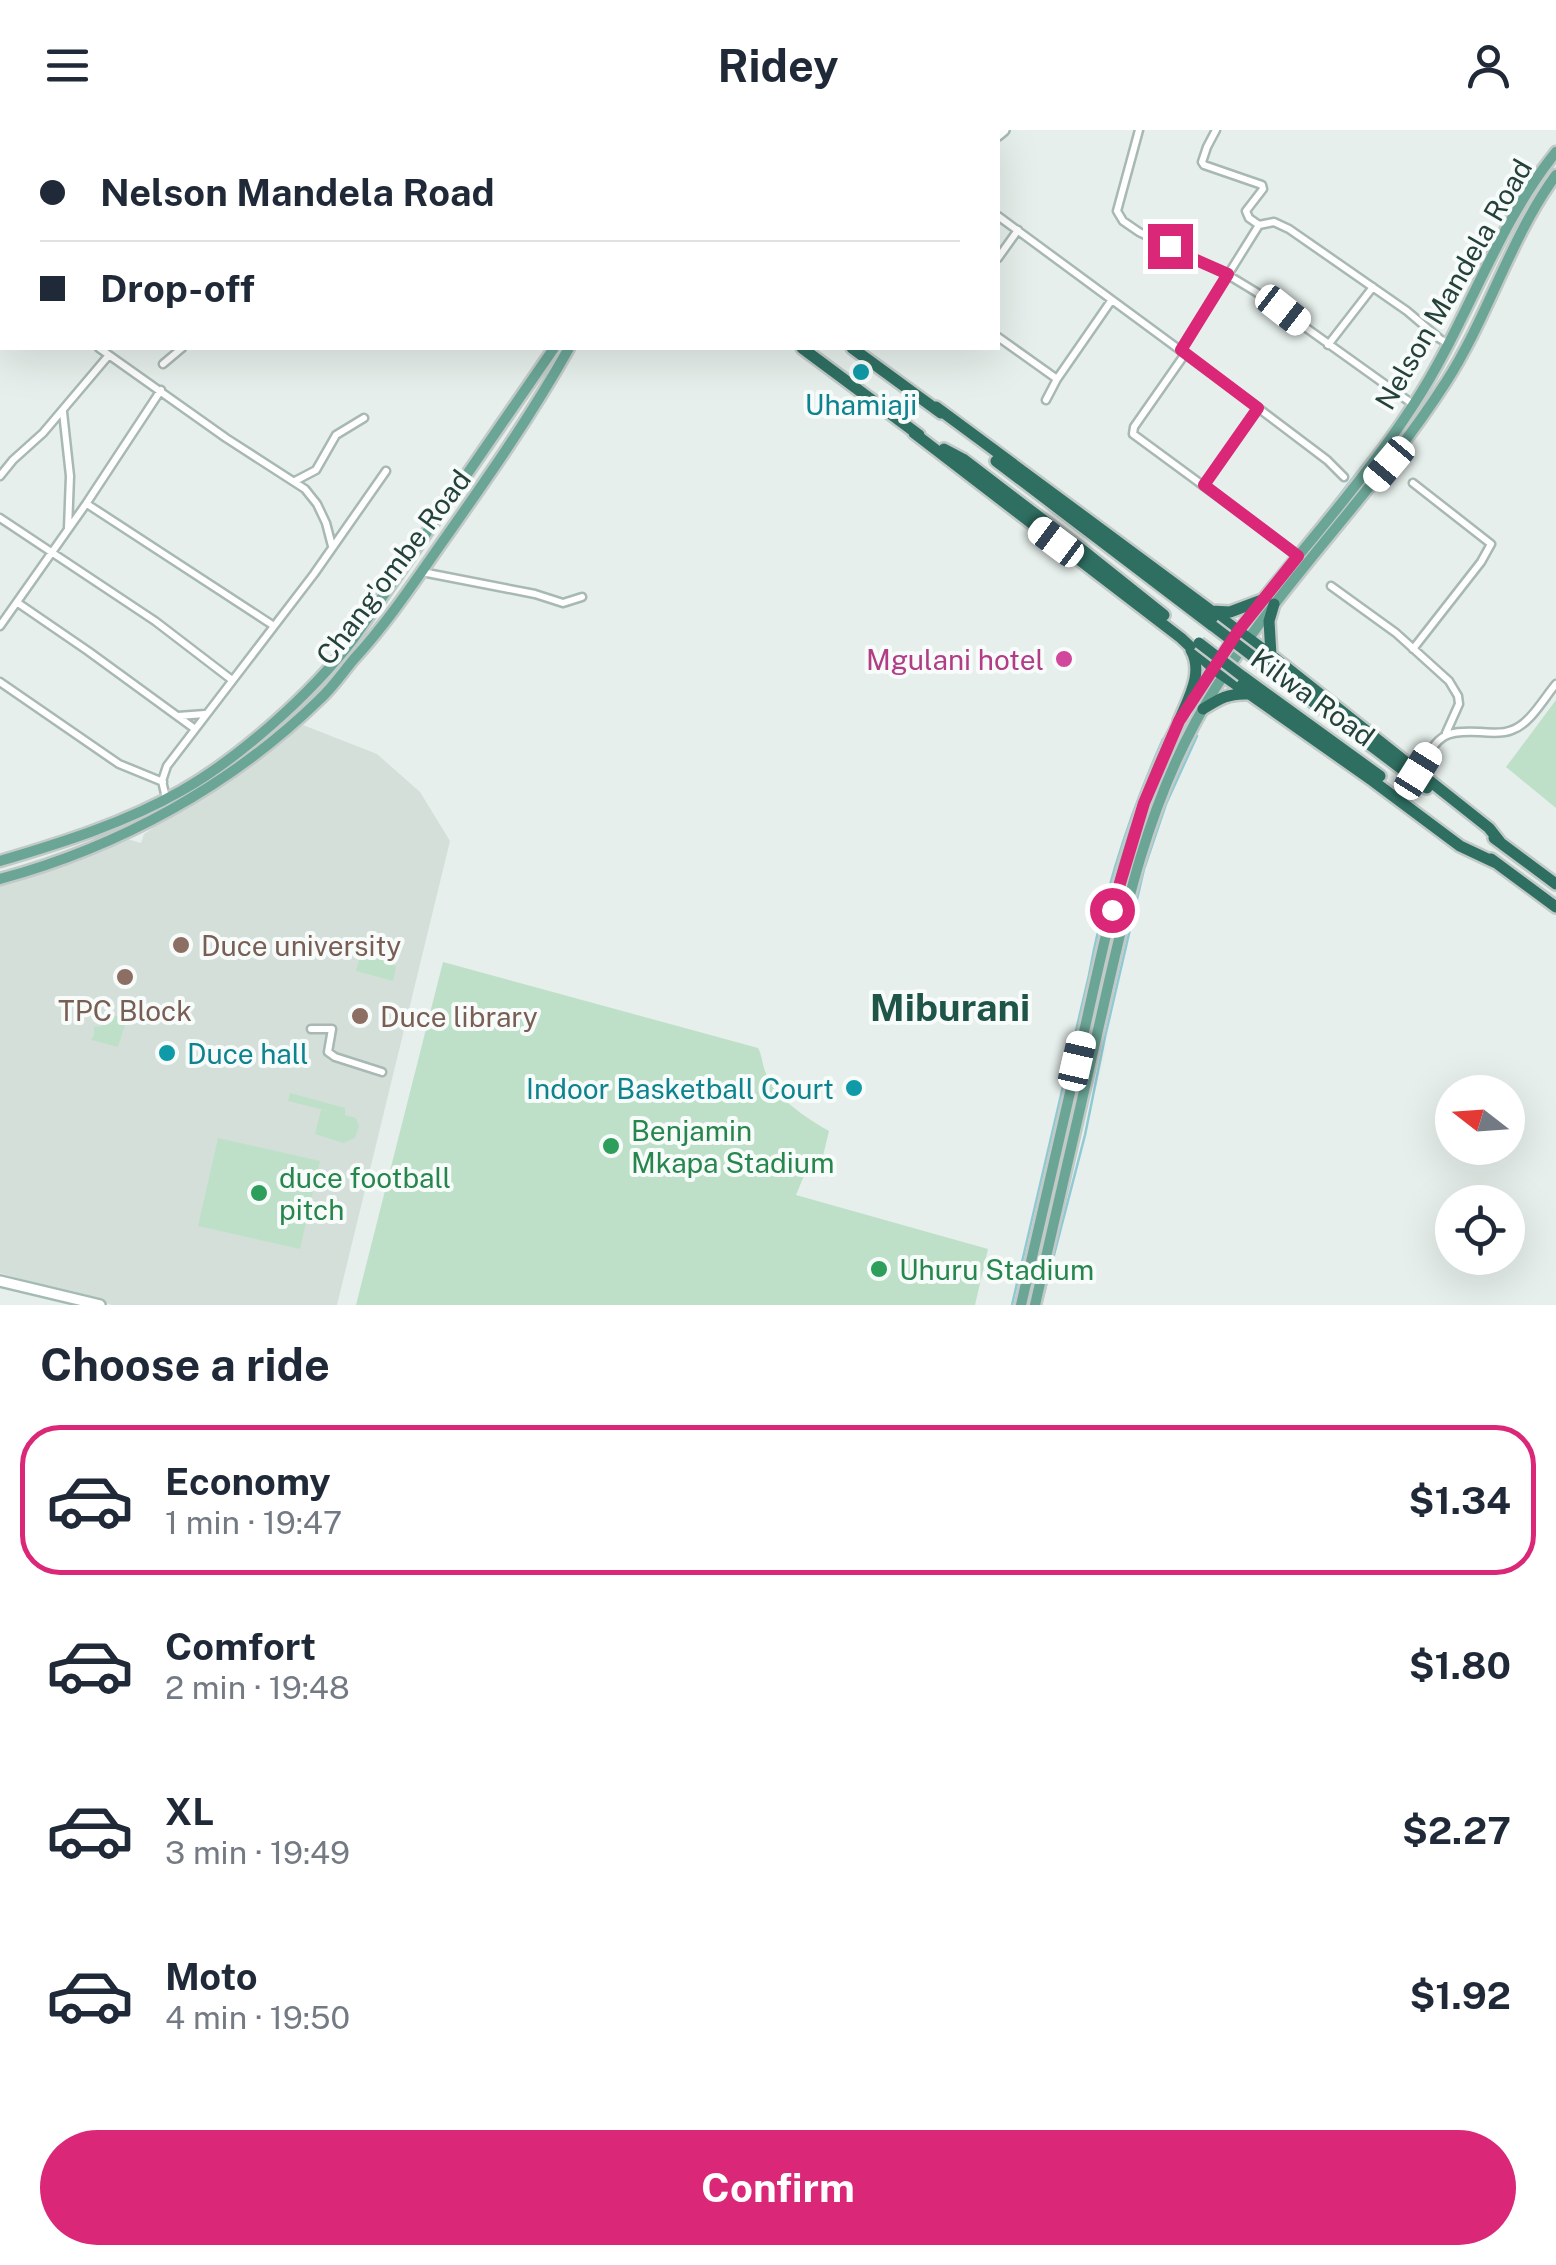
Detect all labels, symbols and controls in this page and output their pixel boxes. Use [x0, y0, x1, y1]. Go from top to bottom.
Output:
icon: menu [40, 38, 95, 93]
icon: person [1461, 38, 1516, 93]
text: Ridey [717, 39, 839, 92]
street label: Nelson Mandela Road [1368, 153, 1538, 415]
text: Nelson Mandela Road [100, 170, 495, 215]
route end [1148, 224, 1193, 269]
text: Drop-off [100, 266, 255, 311]
car [1250, 280, 1316, 340]
marker: Uhamiaji [850, 361, 872, 383]
place label: Uhamiaji [805, 388, 917, 421]
car [1358, 431, 1420, 497]
street label: Chang'ombe Road [309, 463, 477, 671]
car [1023, 512, 1089, 572]
street label: Kilwa Road [1245, 641, 1381, 753]
place label: Mgulani hotel [866, 643, 1044, 676]
marker: Mgulani hotel [1053, 648, 1075, 670]
car [1389, 738, 1447, 804]
route start [1090, 888, 1135, 933]
place label: Duce university [201, 929, 401, 962]
marker: Duce university [170, 934, 192, 956]
marker: TPC Block [114, 966, 136, 988]
district label: Miburani [870, 985, 1030, 1030]
place label: TPC Block [58, 994, 192, 1027]
place label: Duce library [380, 1000, 538, 1033]
marker: Duce library [349, 1005, 371, 1027]
car [1056, 1028, 1098, 1094]
place label: Duce hall [187, 1037, 308, 1070]
marker: Duce hall [156, 1042, 178, 1064]
place label: Indoor Basketball Court [526, 1072, 834, 1105]
north arrow [1435, 1075, 1525, 1165]
map controls [1435, 1075, 1525, 1275]
marker: Indoor Basketball Court [843, 1077, 865, 1099]
place label: Benjamin Mkapa Stadium [631, 1114, 834, 1179]
marker: Benjamin Mkapa Stadium [600, 1135, 622, 1157]
place label: duce football pitch [279, 1161, 451, 1226]
marker: duce football pitch [248, 1182, 270, 1204]
button: locate [1435, 1185, 1525, 1275]
place label: Uhuru Stadium [899, 1253, 1094, 1286]
marker: Uhuru Stadium [868, 1258, 890, 1280]
text: Choose a ride [40, 1338, 330, 1391]
icon: car [45, 1455, 135, 1545]
text: Economy [165, 1459, 331, 1504]
text: $1.34 [1409, 1478, 1511, 1523]
text: 1 min · 19:47 [165, 1504, 342, 1541]
icon: car [45, 1620, 135, 1710]
text: Comfort [165, 1624, 316, 1669]
text: $1.80 [1409, 1643, 1511, 1688]
text: 2 min · 19:48 [165, 1669, 350, 1706]
icon: car [45, 1785, 135, 1875]
text: XL [165, 1789, 214, 1834]
text: $2.27 [1402, 1808, 1511, 1853]
text: 3 min · 19:49 [165, 1834, 350, 1871]
icon: car [45, 1950, 135, 2040]
text: Moto [165, 1954, 258, 1999]
text: $1.92 [1409, 1973, 1511, 2018]
text: 4 min · 19:50 [165, 1999, 350, 2036]
button: Confirm [40, 2130, 1516, 2245]

